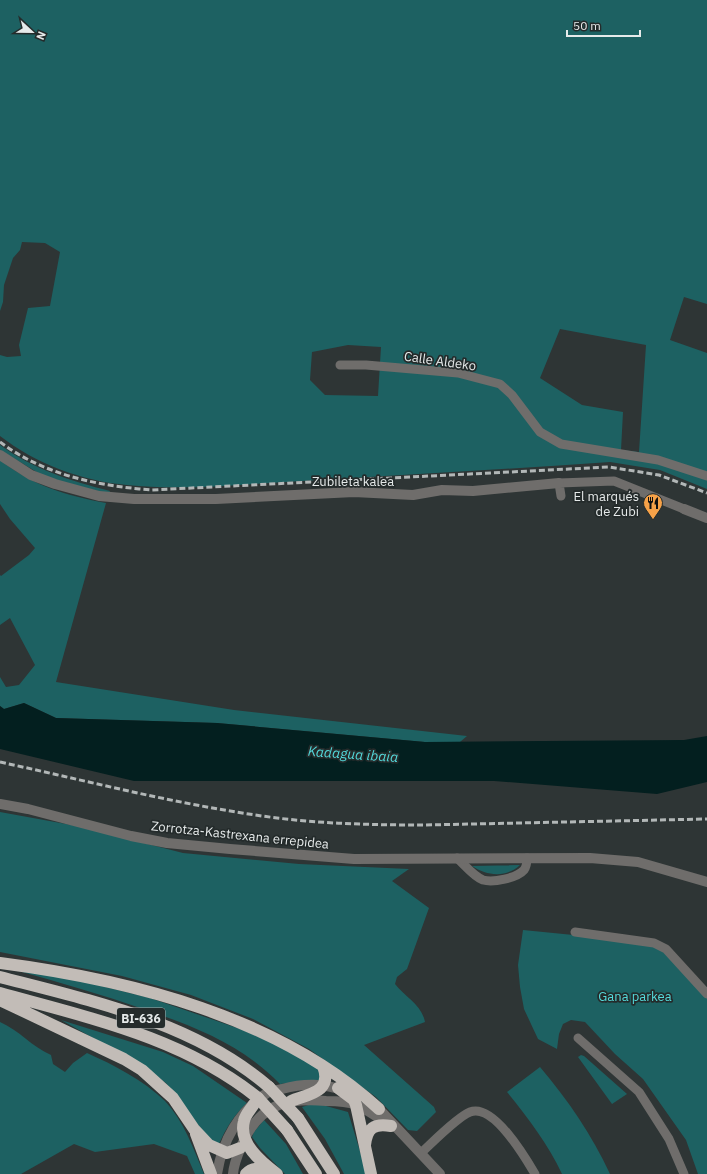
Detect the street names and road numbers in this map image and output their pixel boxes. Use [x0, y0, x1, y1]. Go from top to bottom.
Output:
street label: Calle Aldeko [403, 348, 477, 374]
street label: Zubileta kalea [312, 473, 394, 490]
street label: Zorrotza-Kastrexana errepidea [150, 817, 330, 853]
road number: BI-636 [117, 1008, 165, 1028]

